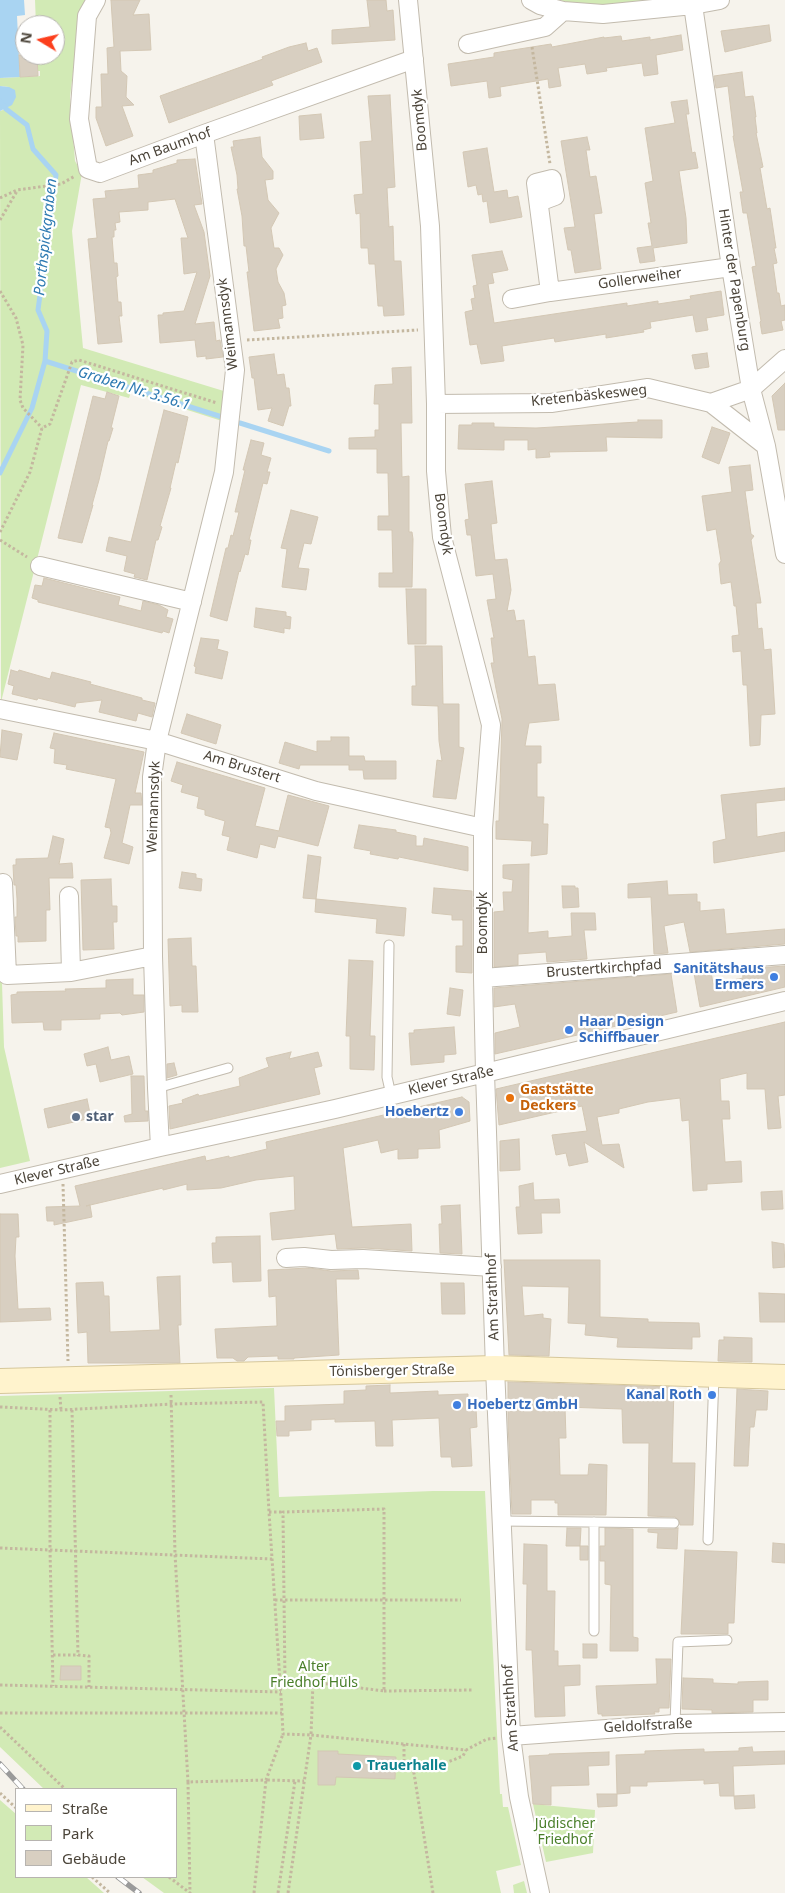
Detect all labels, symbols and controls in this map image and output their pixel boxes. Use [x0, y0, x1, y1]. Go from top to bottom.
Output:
north arrow [15, 15, 65, 65]
text: N [15, 31, 36, 45]
street label: Boomdyk [409, 88, 431, 152]
street label: Am Baumhof [127, 124, 213, 170]
water label: Porthspickgraben [31, 178, 61, 296]
street label: Hinter der Papenburg [714, 208, 754, 352]
street label: Gollerweiher [597, 265, 683, 293]
street label: Weimannsdyk [214, 277, 242, 371]
water label: Graben Nr. 3.56.1 [76, 363, 192, 415]
street label: Kretenbäskesweg [530, 382, 648, 410]
street label: Boomdyk [430, 492, 456, 556]
street label: Am Brustert [201, 747, 283, 787]
street label: Weimannsdyk [144, 761, 164, 853]
street label: Boomdyk [475, 892, 491, 954]
street label: Brustertkirchpfad [546, 957, 662, 981]
place label: Sanitätshaus Ermers [673, 961, 764, 994]
marker: Sanitätshaus Ermers [768, 971, 780, 983]
place label: Haar Design Schiffbauer [579, 1014, 664, 1046]
marker: Haar Design Schiffbauer [563, 1024, 575, 1036]
street label: Klever Straße [407, 1063, 495, 1099]
place label: Gaststätte Deckers [520, 1082, 594, 1114]
marker: Gaststätte Deckers [504, 1092, 516, 1104]
place label: Hoebertz [385, 1104, 449, 1120]
marker: Hoebertz [453, 1106, 465, 1118]
place label: star [86, 1109, 114, 1125]
marker: star [70, 1111, 82, 1123]
street label: Klever Straße [13, 1153, 101, 1189]
street label: Am Strathhof [483, 1253, 503, 1341]
street label: Tönisberger Straße [329, 1362, 455, 1380]
place label: Kanal Roth [626, 1387, 702, 1403]
marker: Kanal Roth [706, 1389, 718, 1401]
place label: Hoebertz GmbH [467, 1397, 578, 1413]
marker: Hoebertz GmbH [451, 1399, 463, 1411]
park label: Alter Friedhof Hüls [270, 1659, 358, 1691]
street label: Am Strathhof [500, 1664, 522, 1752]
street label: Geldolfstraße [603, 1715, 693, 1737]
place label: Trauerhalle [367, 1758, 447, 1774]
marker: Trauerhalle [351, 1760, 363, 1772]
legend [15, 1788, 178, 1878]
text: Straße [62, 1798, 108, 1818]
park label: Jüdischer Friedhof [535, 1816, 595, 1848]
text: Park [62, 1823, 94, 1843]
text: Gebäude [62, 1848, 126, 1868]

